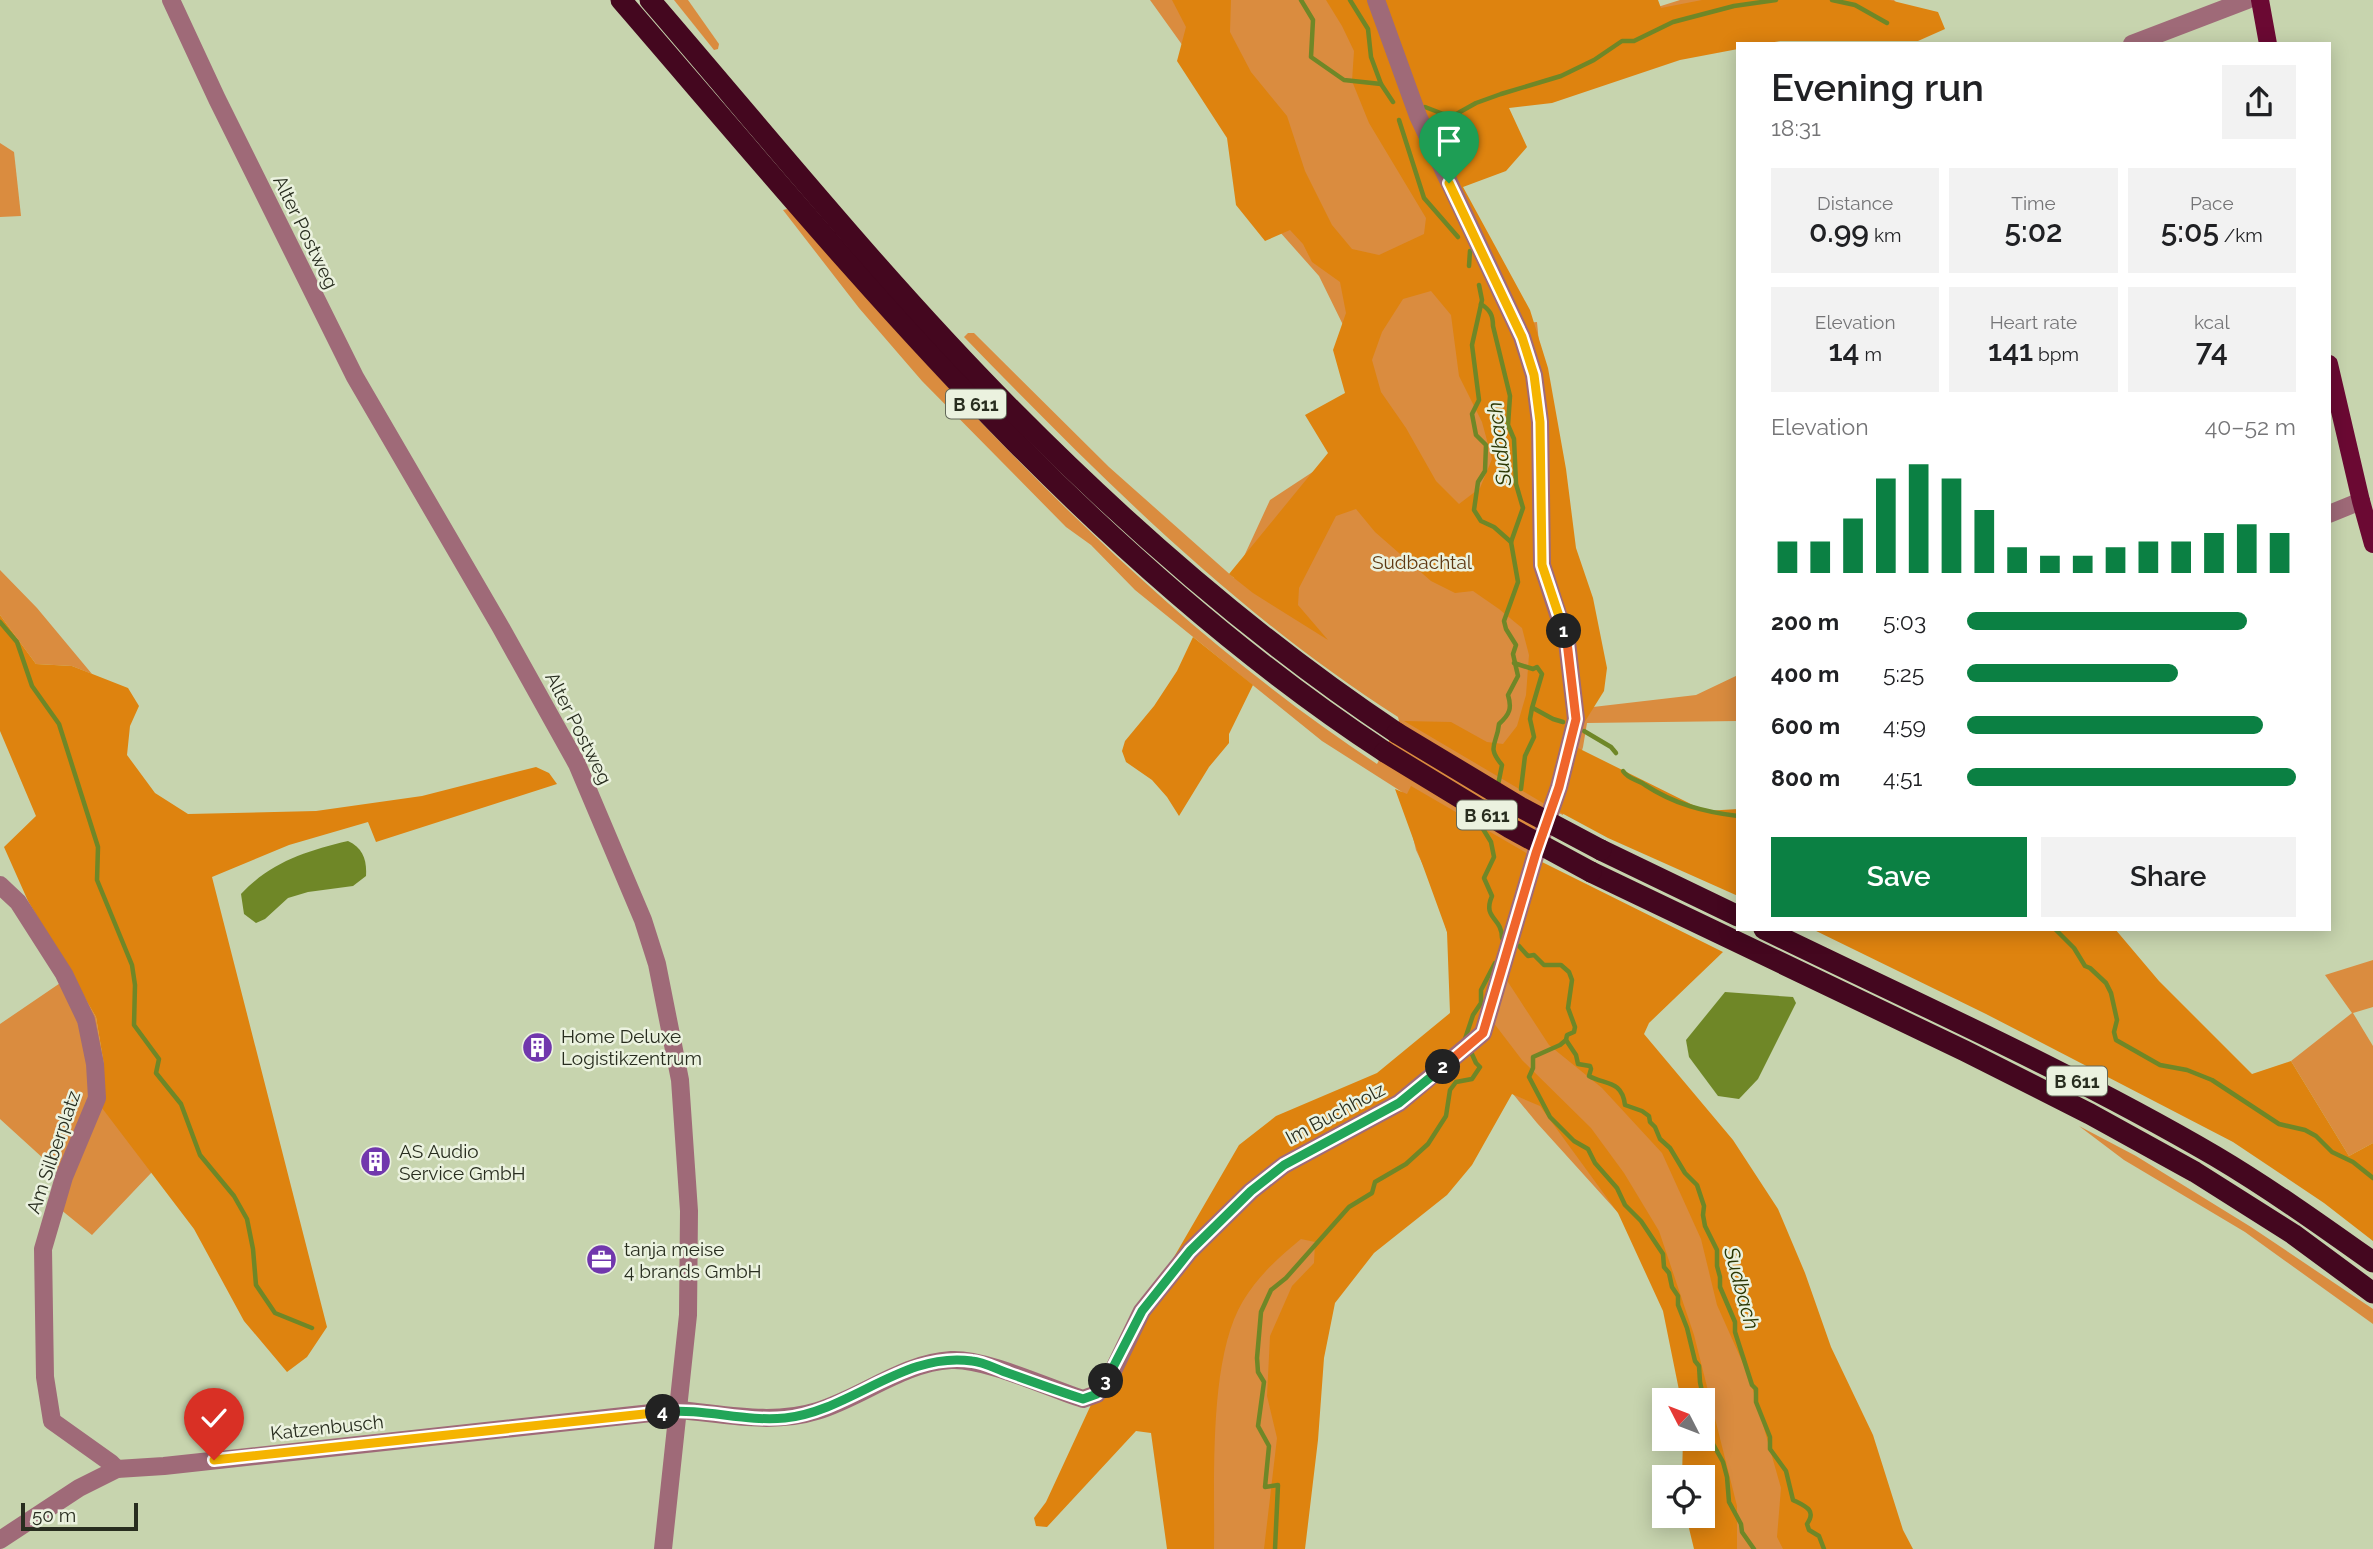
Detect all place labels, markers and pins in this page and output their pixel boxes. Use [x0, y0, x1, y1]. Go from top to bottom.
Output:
pin [1419, 111, 1479, 183]
pin: 1 [1546, 614, 1582, 648]
place label: Home Deluxe Logistikzentrum [561, 1025, 702, 1069]
building icon: Home Deluxe Logistikzentrum [521, 1030, 555, 1064]
pin: 2 [1426, 1050, 1460, 1084]
place label: AS Audio Service GmbH [399, 1140, 526, 1184]
building icon: AS Audio Service GmbH [359, 1145, 393, 1179]
place label: tanja meise 4 brands GmbH [624, 1238, 762, 1282]
office icon: tanja meise 4 brands GmbH [584, 1243, 618, 1277]
pin: 3 [1088, 1364, 1124, 1398]
pin [184, 1388, 244, 1460]
pin: 4 [646, 1394, 680, 1430]

